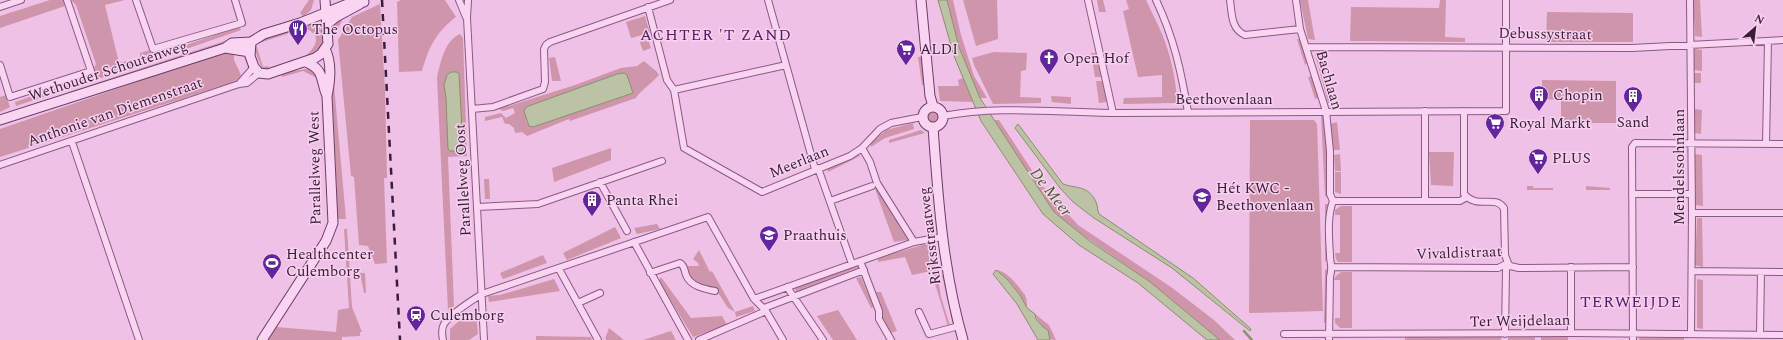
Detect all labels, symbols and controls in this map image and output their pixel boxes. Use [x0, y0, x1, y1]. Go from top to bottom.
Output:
north arrow [1735, 8, 1775, 48]
text: N [1752, 10, 1767, 29]
restaurant icon: The Octopus [287, 18, 309, 46]
place label: The Octopus [312, 18, 398, 41]
street label: Debussystraat [1498, 22, 1592, 46]
district label: ACHTER 'T ZAND [640, 23, 792, 47]
street label: Wethouder Schoutenweg [25, 34, 191, 108]
supermarket icon: ALDI [895, 38, 917, 66]
place label: ALDI [920, 38, 958, 61]
church icon: Open Hof [1038, 47, 1060, 75]
place label: Open Hof [1063, 47, 1131, 70]
street label: Bachlaan [1310, 48, 1349, 113]
street label: Anthonie van Diemenstraat [24, 71, 206, 153]
building icon: Chopin [1528, 84, 1550, 112]
place label: Chopin [1553, 84, 1603, 107]
building icon: Sand [1622, 85, 1644, 113]
street label: Beethovenlaan [1175, 88, 1273, 111]
street label: Mendelssohnlaan [1668, 108, 1691, 225]
street label: Parallelweg West [303, 111, 327, 225]
place label: Sand [1617, 111, 1649, 134]
supermarket icon: Royal Markt [1484, 112, 1506, 140]
place label: Royal Markt [1509, 112, 1591, 135]
street label: Parallelweg Oost [449, 123, 477, 237]
street label: Meerlaan [766, 139, 833, 184]
supermarket icon: PLUS [1527, 147, 1549, 175]
place label: PLUS [1552, 147, 1591, 170]
water label: De Meer [1024, 162, 1078, 222]
place label: Hét KWC - Beethovenlaan [1216, 177, 1314, 217]
street label: Rijksstraatweg [913, 186, 947, 286]
school or university icon: Hét KWC - Beethovenlaan [1191, 186, 1213, 214]
building icon: Panta Rhei [581, 189, 603, 217]
place label: Panta Rhei [606, 189, 678, 212]
school or university icon: Praathuis [758, 224, 780, 252]
place label: Praathuis [783, 224, 847, 247]
street label: Vivaldistraat [1416, 240, 1502, 266]
place label: Healthcenter Culemborg [286, 243, 373, 283]
sports icon: Healthcenter Culemborg [261, 252, 283, 280]
district label: TERWEIJDE [1580, 290, 1682, 314]
station icon: Culemborg [405, 304, 427, 332]
place label: Culemborg [430, 304, 504, 327]
street label: Ter Weijdelaan [1469, 309, 1571, 333]

